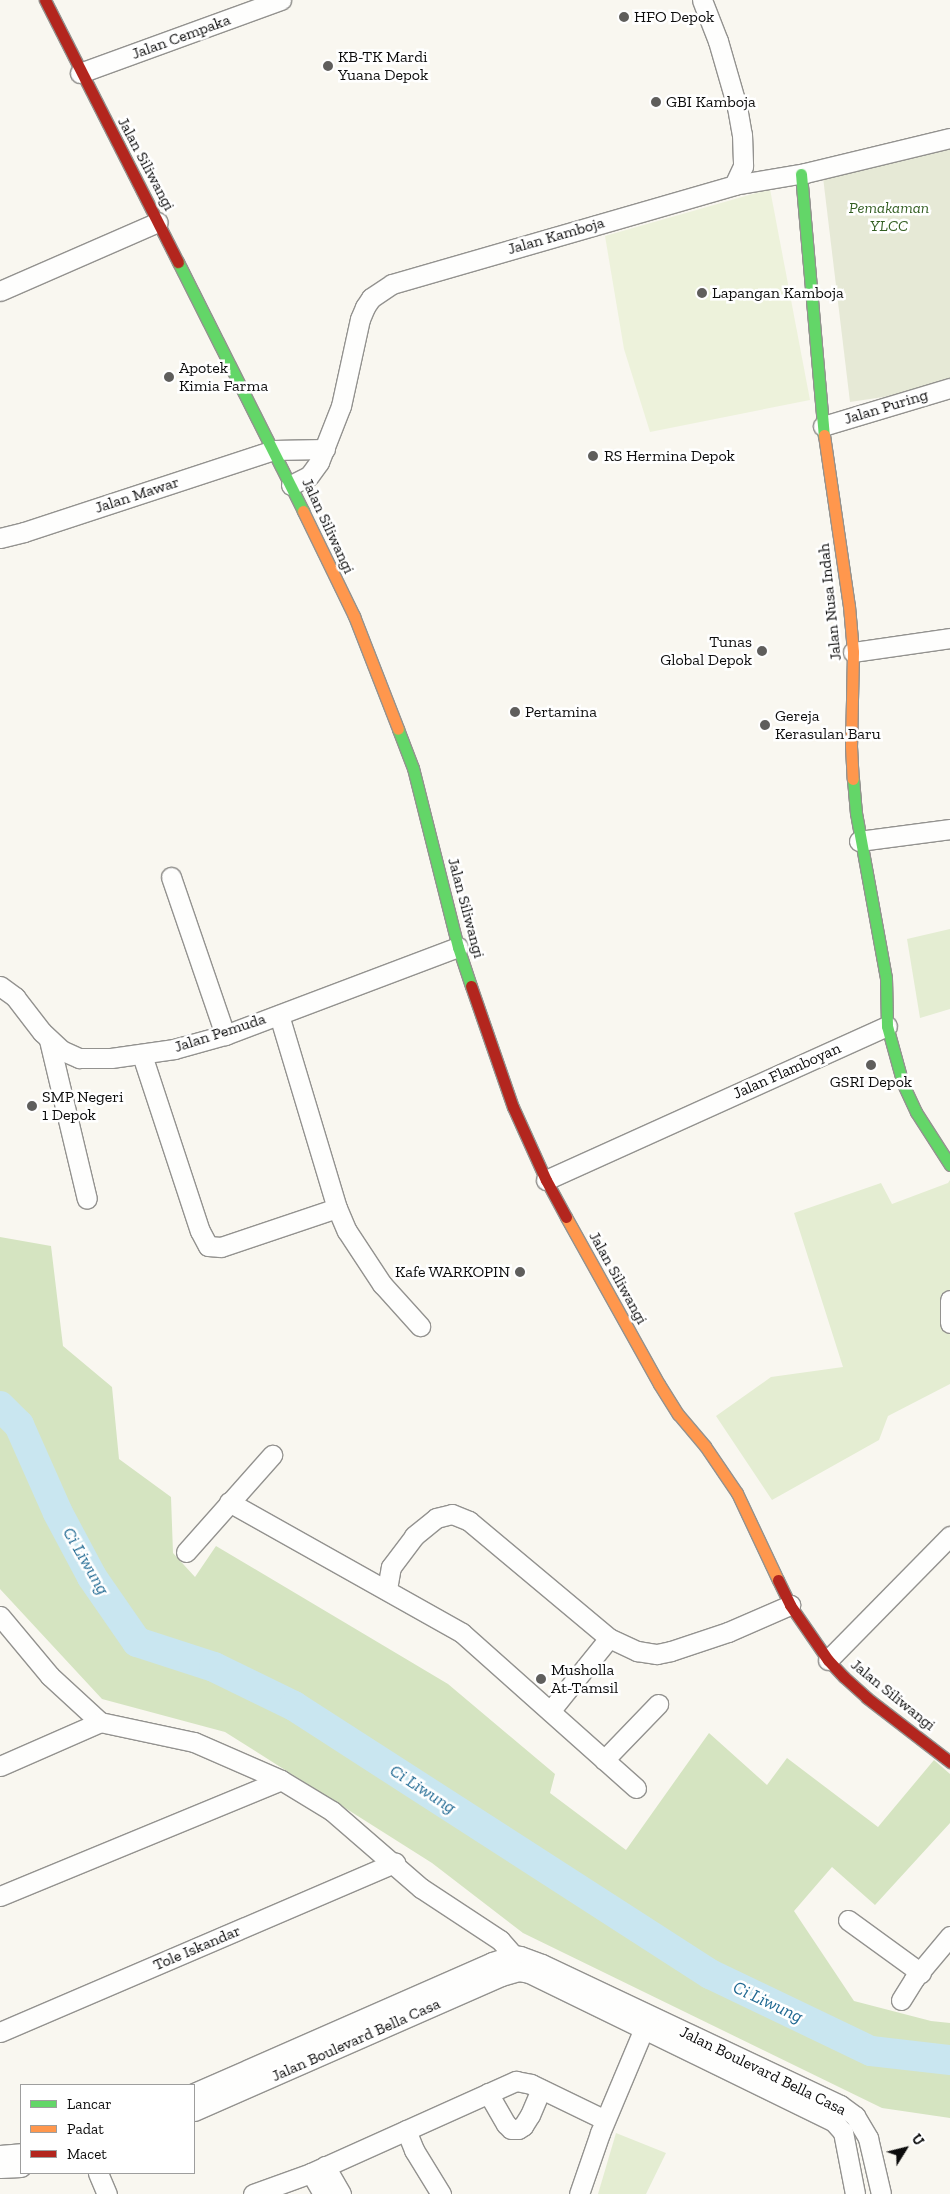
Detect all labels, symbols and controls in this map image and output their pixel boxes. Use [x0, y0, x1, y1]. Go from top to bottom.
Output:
place label: HFO Depok [634, 7, 714, 27]
street label: Jalan Cempaka [129, 10, 233, 64]
marker: HFO Depok [618, 11, 630, 23]
place label: KB-TK Mardi Yuana Depok [338, 47, 428, 85]
marker: KB-TK Mardi Yuana Depok [322, 60, 334, 72]
place label: GBI Kamboja [666, 92, 756, 112]
marker: GBI Kamboja [650, 96, 662, 108]
street label: Jalan Siliwangi [113, 114, 179, 214]
park label: Pemakaman YLCC [849, 198, 929, 236]
street label: Jalan Kamboja [505, 213, 607, 259]
place label: Lapangan Kamboja [712, 283, 844, 303]
marker: Lapangan Kamboja [696, 287, 708, 299]
place label: Apotek Kimia Farma [179, 358, 268, 396]
marker: Apotek Kimia Farma [163, 371, 175, 383]
street label: Jalan Puring [842, 385, 930, 429]
place label: RS Hermina Depok [604, 446, 735, 466]
marker: RS Hermina Depok [586, 449, 600, 463]
street label: Jalan Mawar [92, 472, 182, 518]
street label: Jalan Siliwangi [297, 475, 359, 577]
street label: Jalan Nusa Indah [814, 542, 846, 662]
place label: Tunas Global Depok [660, 632, 752, 670]
marker: Tunas Global Depok [756, 645, 768, 657]
place label: Pertamina [525, 702, 597, 722]
marker: Pertamina [509, 706, 521, 718]
place label: Gereja Kerasulan Baru [775, 706, 881, 744]
marker: Gereja Kerasulan Baru [759, 719, 771, 731]
street label: Jalan Siliwangi [443, 856, 489, 960]
street label: Jalan Pemuda [172, 1009, 268, 1057]
street label: Jalan Flamboyan [730, 1039, 844, 1103]
marker: GSRI Depok [865, 1059, 877, 1071]
place label: GSRI Depok [830, 1072, 912, 1092]
place label: SMP Negeri 1 Depok [42, 1087, 124, 1125]
marker: SMP Negeri 1 Depok [26, 1100, 38, 1112]
street label: Jalan Siliwangi [585, 1228, 651, 1328]
place label: Kafe WARKOPIN [394, 1262, 510, 1282]
marker: Kafe WARKOPIN [514, 1266, 526, 1278]
water label: Ci Liwung [58, 1523, 114, 1599]
street label: Jalan Siliwangi [847, 1655, 939, 1735]
place label: Musholla At-Tamsil [551, 1660, 618, 1698]
marker: Musholla At-Tamsil [535, 1673, 547, 1685]
water label: Ci Liwung [386, 1760, 460, 1818]
street label: Tole Iskandar [150, 1921, 244, 1975]
water label: Ci Liwung [730, 1976, 806, 2028]
street label: Jalan Boulevard Bella Casa [269, 1994, 443, 2086]
street label: Jalan Boulevard Bella Casa [677, 2022, 849, 2120]
legend [20, 2084, 195, 2174]
text: Lancar [67, 2095, 112, 2113]
text: Padat [67, 2120, 104, 2138]
north arrow [880, 2124, 930, 2174]
text: U [908, 2131, 927, 2149]
text: Macet [67, 2145, 107, 2163]

